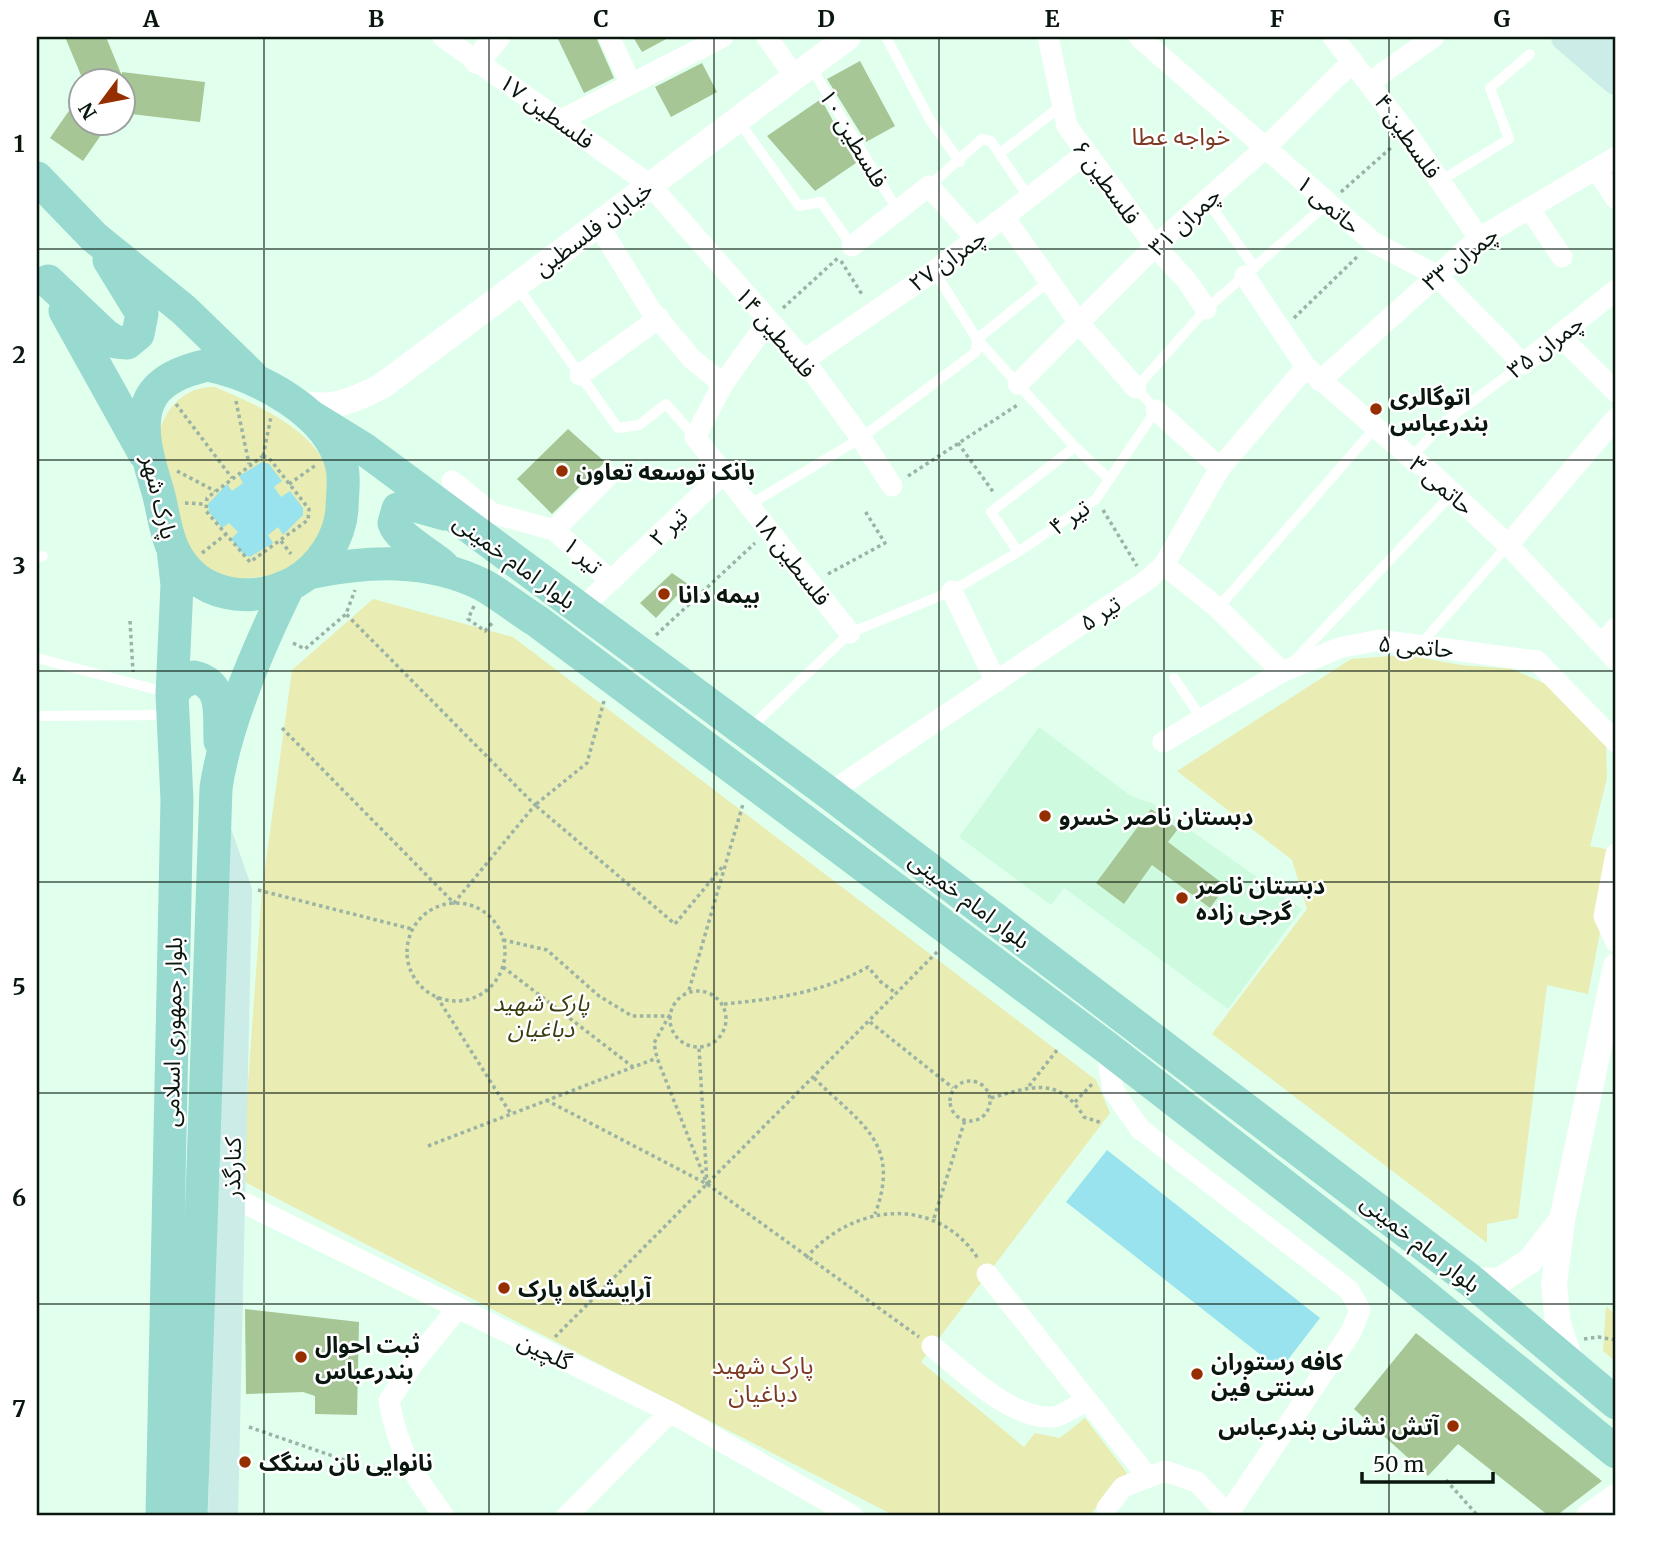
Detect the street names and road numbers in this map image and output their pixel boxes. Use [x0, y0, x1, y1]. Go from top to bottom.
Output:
street label: فلسطین ۱۷ [494, 67, 600, 155]
street label: فلسطین ۱۰ [813, 83, 895, 193]
street label: فلسطین ۴ [1368, 88, 1448, 184]
street label: فلسطین ۶ [1067, 134, 1147, 230]
street label: حاتمی ۱ [1291, 168, 1367, 240]
street label: خیابان فلسطین [528, 174, 658, 282]
street label: چمران ۳۱ [1142, 180, 1227, 263]
street label: چمران ۳۳ [1416, 219, 1504, 297]
street label: چمران ۲۷ [903, 222, 992, 299]
street label: فلسطین ۱۴ [729, 280, 823, 384]
street label: چمران ۳۵ [1501, 308, 1590, 385]
street label: حاتمی ۳ [1404, 449, 1480, 521]
street label: پارک شهر [134, 451, 184, 542]
street label: تیر ۴ [1043, 493, 1095, 541]
street label: تیر ۲ [642, 501, 694, 552]
street label: بلوار امام خمینی [446, 507, 582, 618]
street label: فلسطین ۱۸ [747, 507, 837, 611]
street label: تیر ۱ [557, 530, 609, 580]
street label: تیر ۵ [1074, 589, 1126, 637]
street label: حاتمی ۵ [1377, 628, 1455, 664]
street label: بلوار امام خمینی [901, 845, 1036, 958]
street label: بلوار جمهوری اسلامی [156, 937, 188, 1127]
street label: کنارگذر [217, 1136, 247, 1200]
street label: بلوار امام خمینی [1353, 1187, 1487, 1302]
street label: گلچین [513, 1326, 577, 1378]

